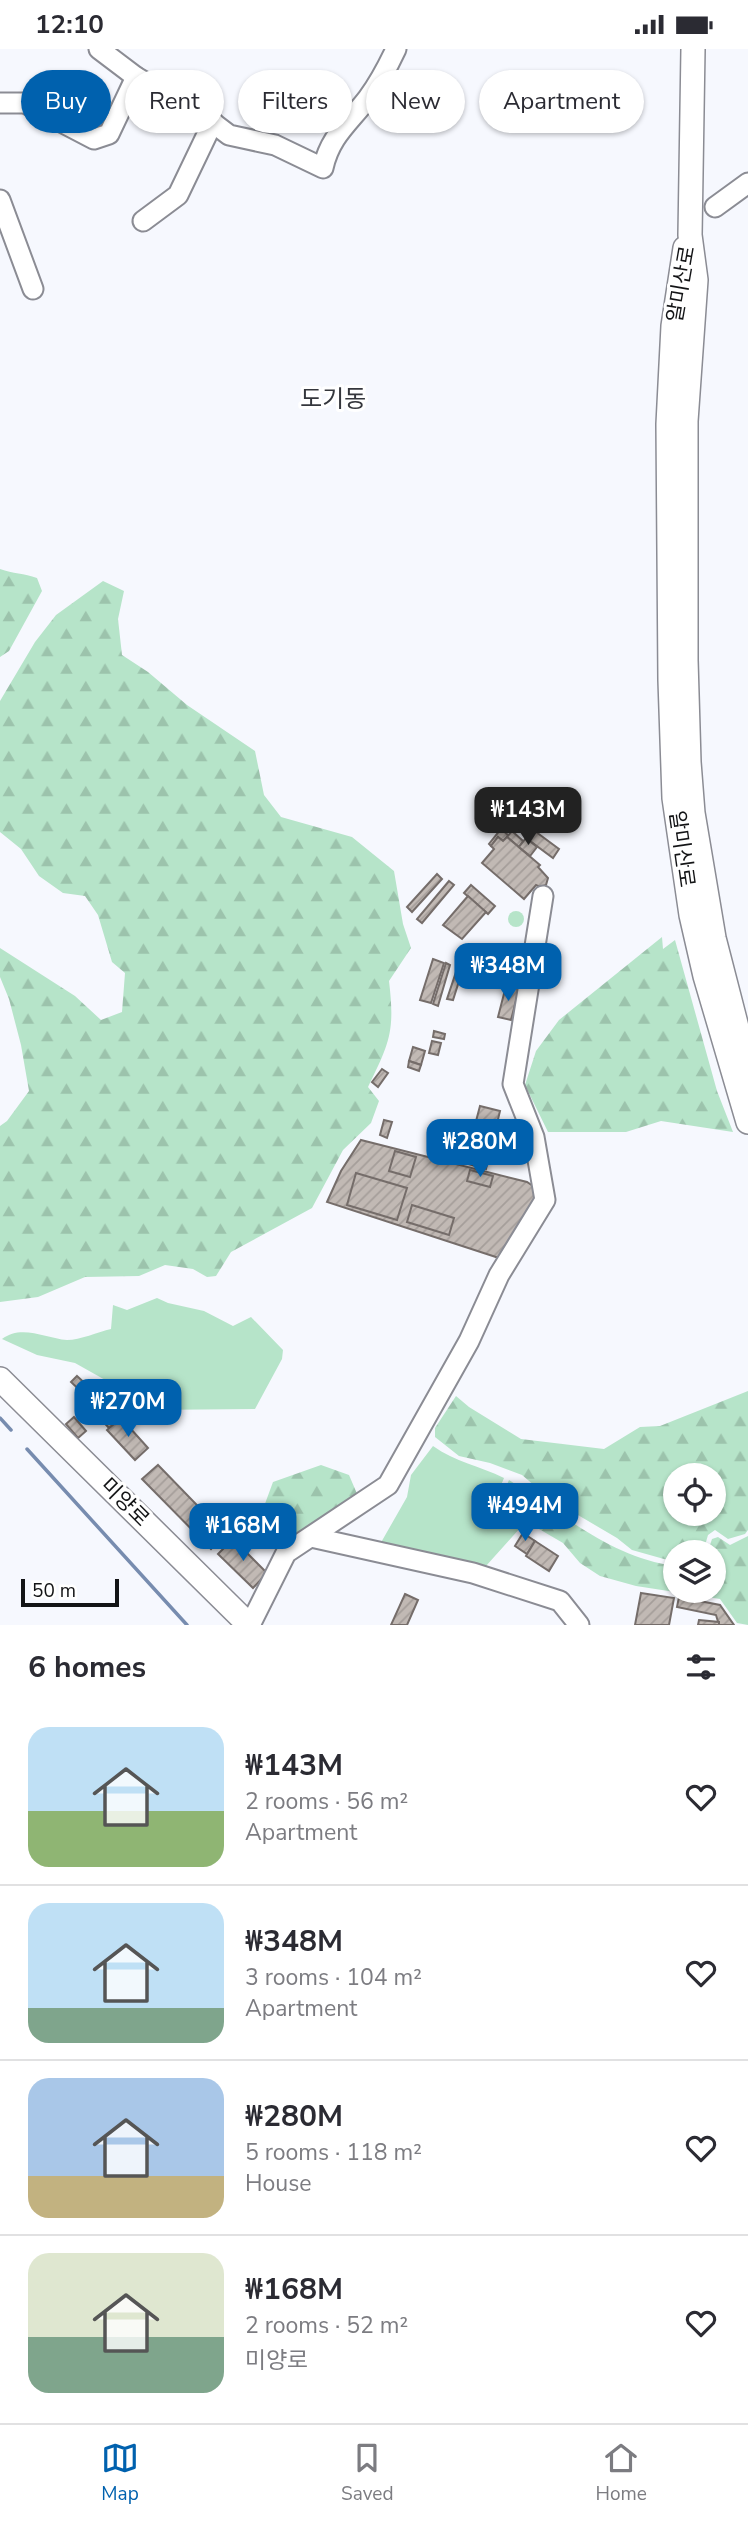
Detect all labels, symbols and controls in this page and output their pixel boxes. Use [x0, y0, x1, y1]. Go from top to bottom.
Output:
text: 12:10 [35, 7, 104, 42]
chip: Buy [21, 70, 111, 133]
chip: Rent [125, 70, 224, 133]
chip: Filters [238, 70, 352, 133]
chip: New [366, 70, 465, 133]
chip: Apartment [479, 70, 644, 133]
street label: 알미산로 [661, 244, 701, 324]
district label: 도기동 [300, 383, 366, 415]
pin: ₩143M [479, 787, 577, 847]
text: ₩143M [490, 794, 566, 825]
street label: 알미산로 [663, 809, 701, 889]
pin: ₩348M [459, 943, 557, 1003]
text: ₩348M [470, 950, 546, 981]
pin: ₩280M [431, 1119, 529, 1179]
text: ₩280M [442, 1126, 518, 1157]
pin: ₩270M [79, 1379, 177, 1439]
text: ₩270M [90, 1386, 166, 1417]
map controls [663, 1463, 726, 1603]
button: locate [663, 1463, 726, 1526]
street label: 미양로 [95, 1472, 155, 1532]
pin: ₩494M [476, 1483, 574, 1543]
text: ₩494M [487, 1490, 563, 1521]
pin: ₩168M [194, 1503, 292, 1563]
text: ₩168M [205, 1510, 281, 1541]
button: layers [663, 1540, 726, 1603]
scale bar [21, 1576, 119, 1608]
text: 50 m [32, 1578, 76, 1604]
text: 6 homes [28, 1647, 146, 1688]
icon: filters [682, 1648, 720, 1686]
text: ₩143M [245, 1745, 343, 1786]
icon: home [84, 1755, 168, 1839]
icon: heart [682, 1778, 720, 1816]
text: 2 rooms · 56 m² [245, 1786, 408, 1817]
text: Apartment [245, 1817, 357, 1848]
text: ₩348M [245, 1921, 343, 1962]
icon: home [84, 1931, 168, 2015]
icon: heart [682, 1954, 720, 1992]
text: 3 rooms · 104 m² [245, 1962, 422, 1993]
text: Apartment [245, 1993, 357, 2024]
text: ₩280M [245, 2096, 343, 2137]
icon: home [84, 2106, 168, 2190]
icon: heart [682, 2129, 720, 2167]
text: 5 rooms · 118 m² [245, 2137, 422, 2168]
text: House [245, 2168, 312, 2199]
text: ₩168M [245, 2269, 343, 2310]
icon: home [84, 2281, 168, 2365]
icon: heart [682, 2304, 720, 2342]
text: 2 rooms · 52 m² [245, 2310, 408, 2341]
text: 미양로 [245, 2345, 308, 2376]
tab: Map [101, 2439, 139, 2507]
tab: Saved [341, 2439, 394, 2507]
tab: Home [596, 2439, 647, 2507]

